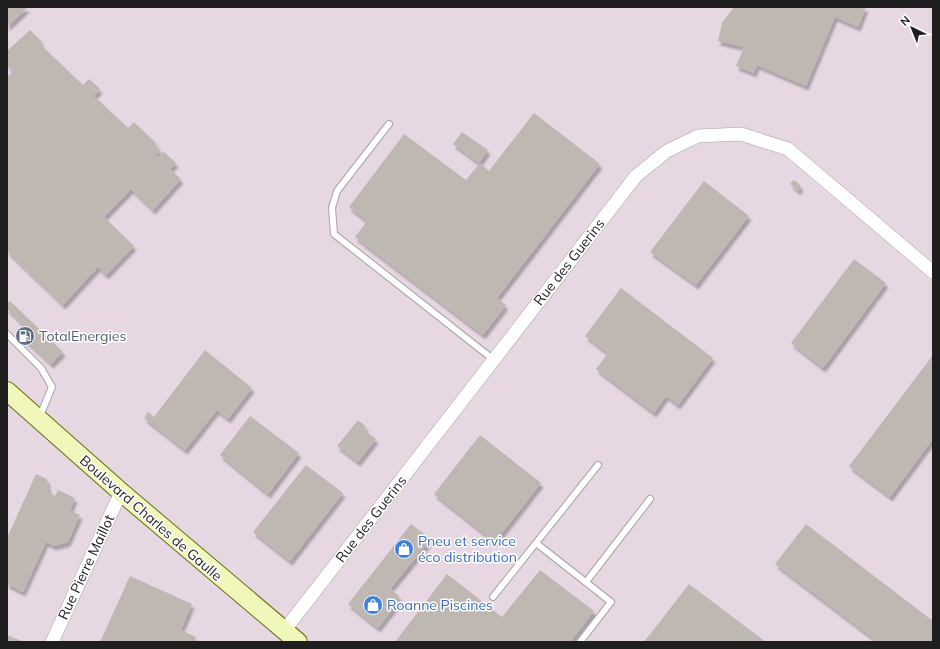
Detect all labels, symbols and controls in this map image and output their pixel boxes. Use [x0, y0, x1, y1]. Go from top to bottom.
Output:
north arrow [892, 8, 932, 48]
text: N [897, 13, 913, 29]
street label: Rue des Guerins [530, 215, 608, 309]
fuel station icon: TotalEnergies [14, 325, 36, 347]
place label: TotalEnergies [39, 327, 126, 345]
street label: Boulevard Charles de Gaulle [76, 451, 226, 585]
street label: Rue des Guerins [332, 472, 410, 566]
street label: Rue Pierre Maillot [54, 512, 118, 622]
place label: Pneu et service éco distribution [418, 532, 517, 566]
shop icon: Pneu et service éco distribution [393, 538, 415, 560]
shop icon: Roanne Piscines [362, 594, 384, 616]
place label: Roanne Piscines [387, 596, 493, 614]

